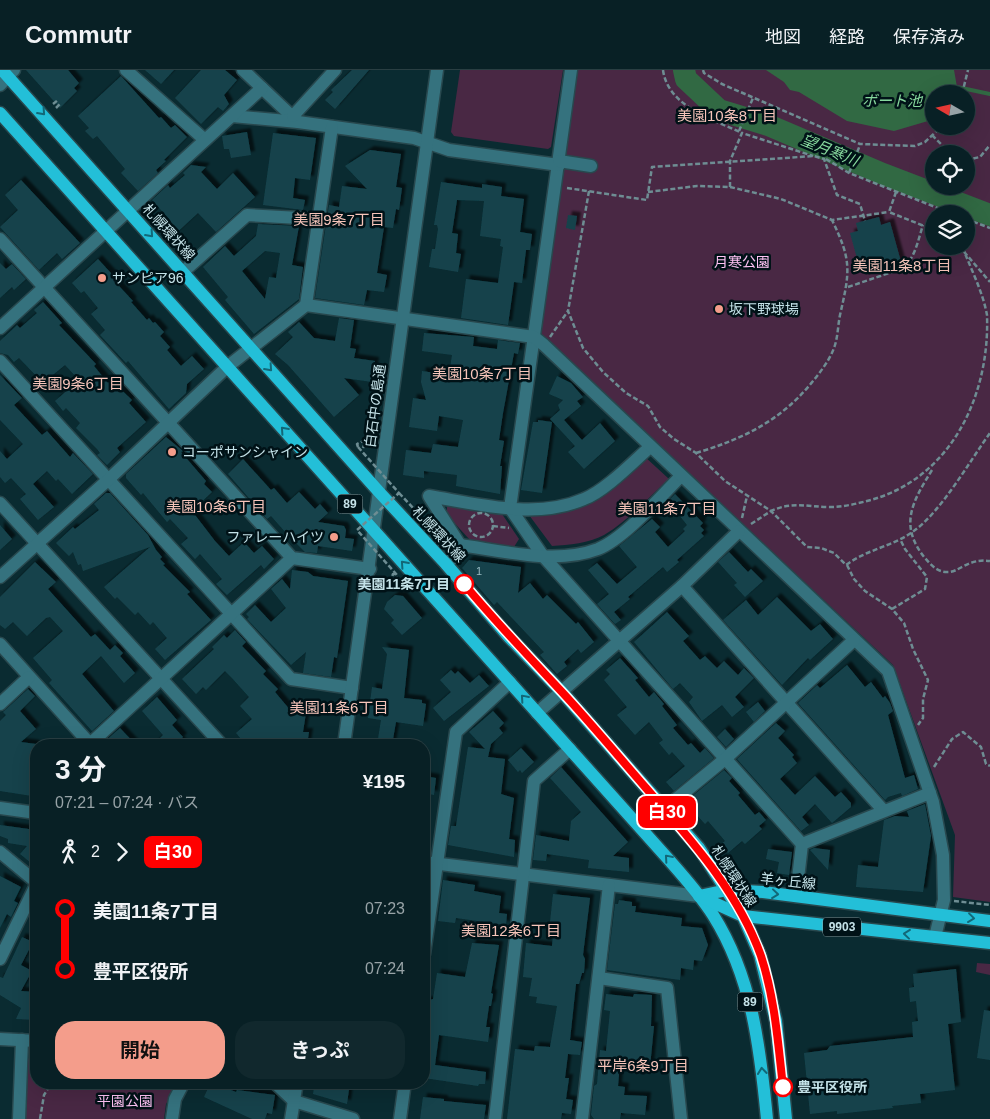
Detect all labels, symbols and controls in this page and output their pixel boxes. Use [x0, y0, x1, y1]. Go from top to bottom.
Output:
text: Commutr [25, 21, 132, 48]
text: 地図 [765, 27, 801, 47]
text: 経路 [829, 27, 865, 47]
text: 保存済み [893, 27, 965, 47]
north arrow [925, 85, 975, 135]
map controls [925, 85, 975, 255]
water label: ボート池 [862, 92, 924, 109]
one-way arrow [36, 107, 45, 116]
district label: 美園10条8丁目 [677, 107, 777, 124]
water label: 望月寒川 [799, 131, 863, 170]
button: locate [925, 145, 975, 195]
street label: 札幌環状線 [140, 201, 198, 263]
button: layers [925, 205, 975, 255]
district label: 美園9条7丁目 [293, 211, 385, 228]
one-way arrow [144, 228, 153, 237]
park label: 月寒公園 [714, 254, 770, 270]
district label: 美園11条8丁目 [853, 257, 951, 274]
place label: サンピア96 [112, 270, 184, 286]
marker: サンピア96 [96, 272, 108, 284]
place label: 坂下野球場 [729, 301, 799, 317]
marker: 坂下野球場 [713, 303, 725, 315]
one-way arrow [263, 363, 272, 372]
street label: 白石中の島通 [362, 363, 388, 449]
district label: 美園10条7丁目 [432, 365, 532, 382]
district label: 美園9条6丁目 [32, 375, 124, 392]
one-way arrow [281, 427, 290, 436]
place label: コーポサンシャイン [182, 444, 308, 460]
marker: コーポサンシャイン [166, 446, 178, 458]
road number: 89 [338, 494, 362, 514]
district label: 美園10条6丁目 [166, 498, 266, 515]
district label: 美園11条7丁目 [618, 500, 716, 517]
street label: 札幌環状線 [409, 503, 469, 565]
place label: ファレーハイツ [227, 529, 324, 545]
marker: ファレーハイツ [328, 531, 340, 543]
one-way arrow [401, 561, 410, 570]
house number: 1 [476, 565, 482, 577]
marker: 美園11条7丁目 [454, 574, 474, 594]
place label: 美園11条7丁目 [357, 576, 450, 592]
one-way arrow [521, 695, 530, 704]
district label: 美園11条6丁目 [290, 699, 388, 716]
text: 3 分 [55, 754, 106, 785]
text: ¥195 [363, 771, 405, 792]
text: 07:21 – 07:24 · バス [55, 794, 199, 811]
line badge: 白30 [638, 796, 696, 828]
text: 白30 [648, 802, 686, 822]
icon: walk [55, 838, 83, 866]
icon: forward [108, 838, 136, 866]
text: 白30 [154, 842, 192, 862]
street label: 札幌環状線 [708, 842, 760, 910]
text: 2 [91, 843, 100, 860]
one-way arrow [665, 855, 674, 864]
street label: 羊ヶ丘線 [759, 870, 817, 892]
one-way arrow [771, 888, 779, 899]
text: 07:23 [365, 900, 405, 917]
text: 美園11条7丁目 [93, 901, 219, 922]
one-way arrow [967, 912, 975, 923]
road number: 9903 [823, 918, 861, 936]
district label: 美園12条6丁目 [461, 922, 561, 939]
one-way arrow [902, 929, 910, 940]
text: 07:24 [365, 960, 405, 977]
text: 豊平区役所 [93, 961, 188, 982]
road number: 89 [738, 992, 762, 1012]
button: 開始 [55, 1021, 225, 1079]
button: きっぷ [235, 1021, 405, 1079]
district label: 平岸6条9丁目 [597, 1057, 689, 1074]
one-way arrow [757, 1066, 768, 1074]
marker: 豊平区役所 [773, 1077, 793, 1097]
place label: 豊平区役所 [797, 1079, 867, 1095]
park label: 平園公園 [97, 1093, 153, 1109]

